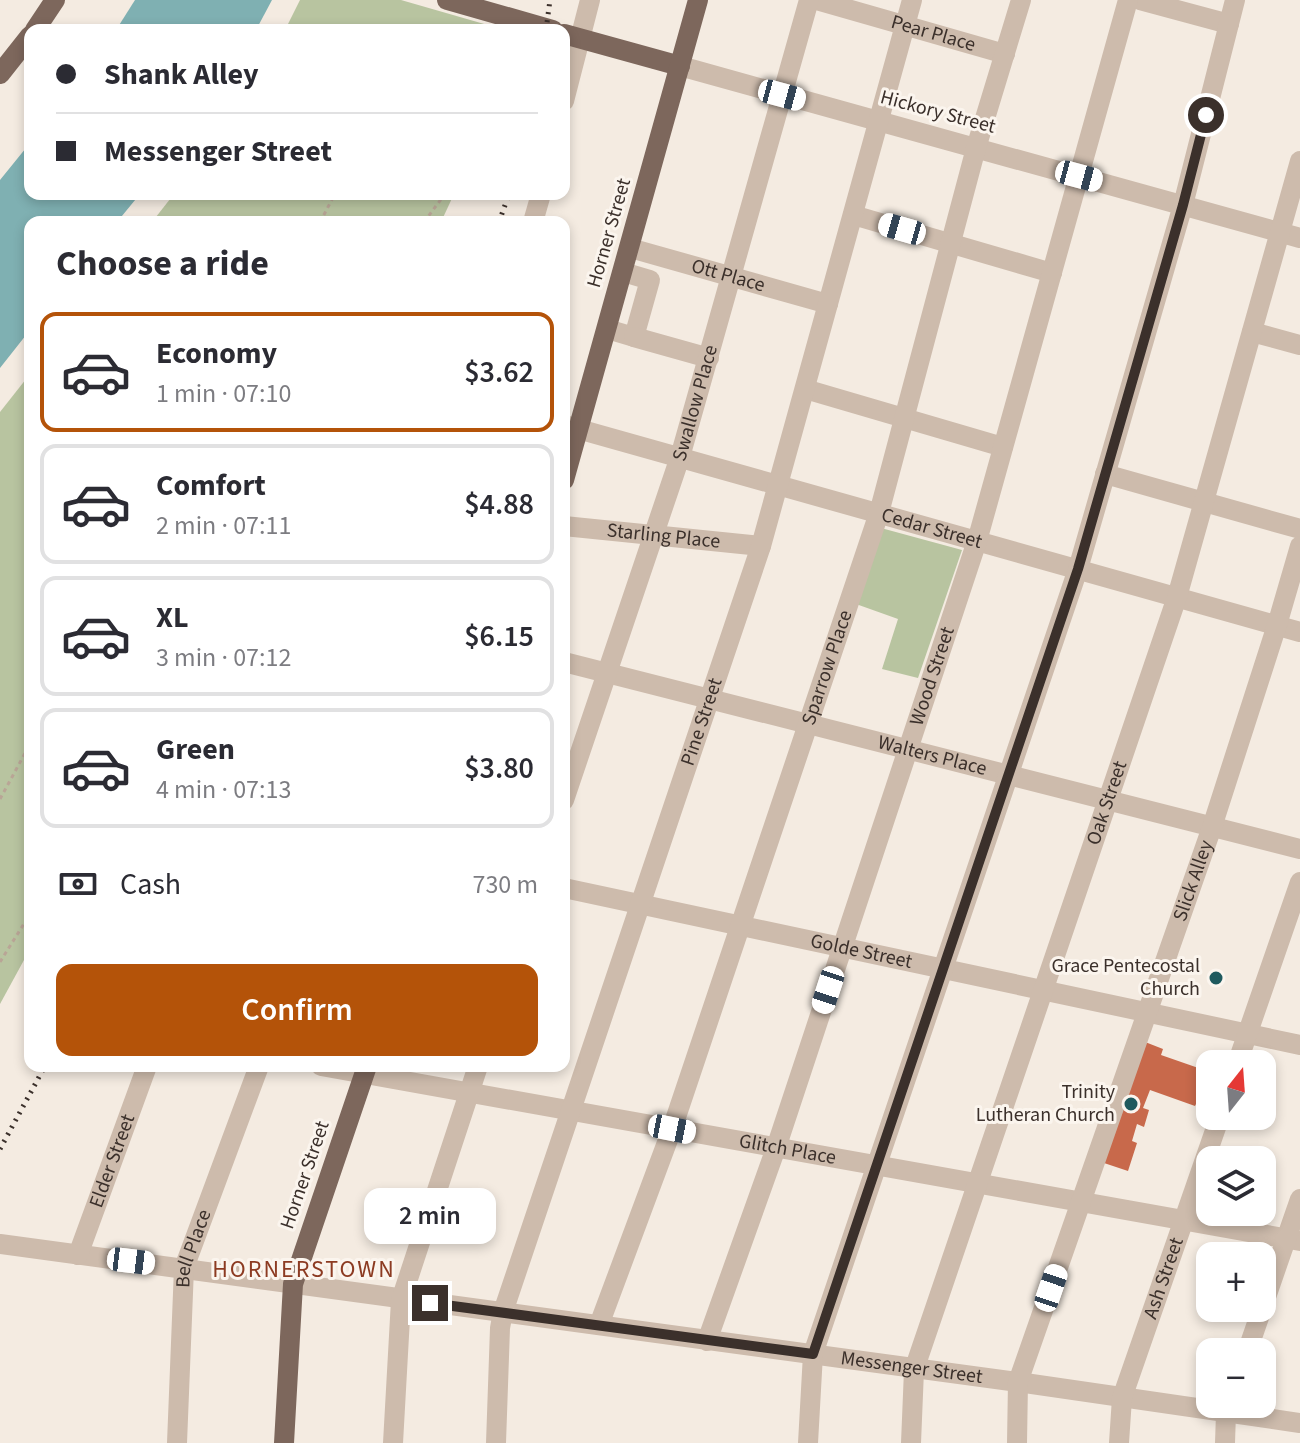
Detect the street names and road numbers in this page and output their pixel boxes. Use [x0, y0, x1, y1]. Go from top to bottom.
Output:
street label: Pear Place [888, 8, 979, 59]
street label: Hickory Street [877, 83, 999, 141]
street label: Horner Street [580, 175, 638, 291]
street label: Ott Place [688, 252, 768, 300]
street label: Swallow Place [665, 342, 725, 465]
street label: Cedar Street [878, 501, 986, 556]
street label: Starling Place [605, 516, 722, 556]
street label: Sparrow Place [795, 606, 859, 729]
street label: Wood Street [903, 623, 962, 729]
street label: Pine Street [674, 674, 730, 770]
street label: Walters Place [875, 728, 990, 783]
street label: Oak Street [1080, 757, 1134, 849]
street label: Slick Alley [1166, 836, 1221, 925]
street label: Golde Street [808, 927, 915, 976]
street label: Elder Street [82, 1110, 142, 1212]
street label: Horner Street [273, 1117, 337, 1233]
street label: Glitch Place [737, 1127, 838, 1172]
street label: Bell Place [169, 1206, 219, 1288]
street label: Ash Street [1137, 1233, 1191, 1323]
street label: Messenger Street [839, 1344, 985, 1391]

